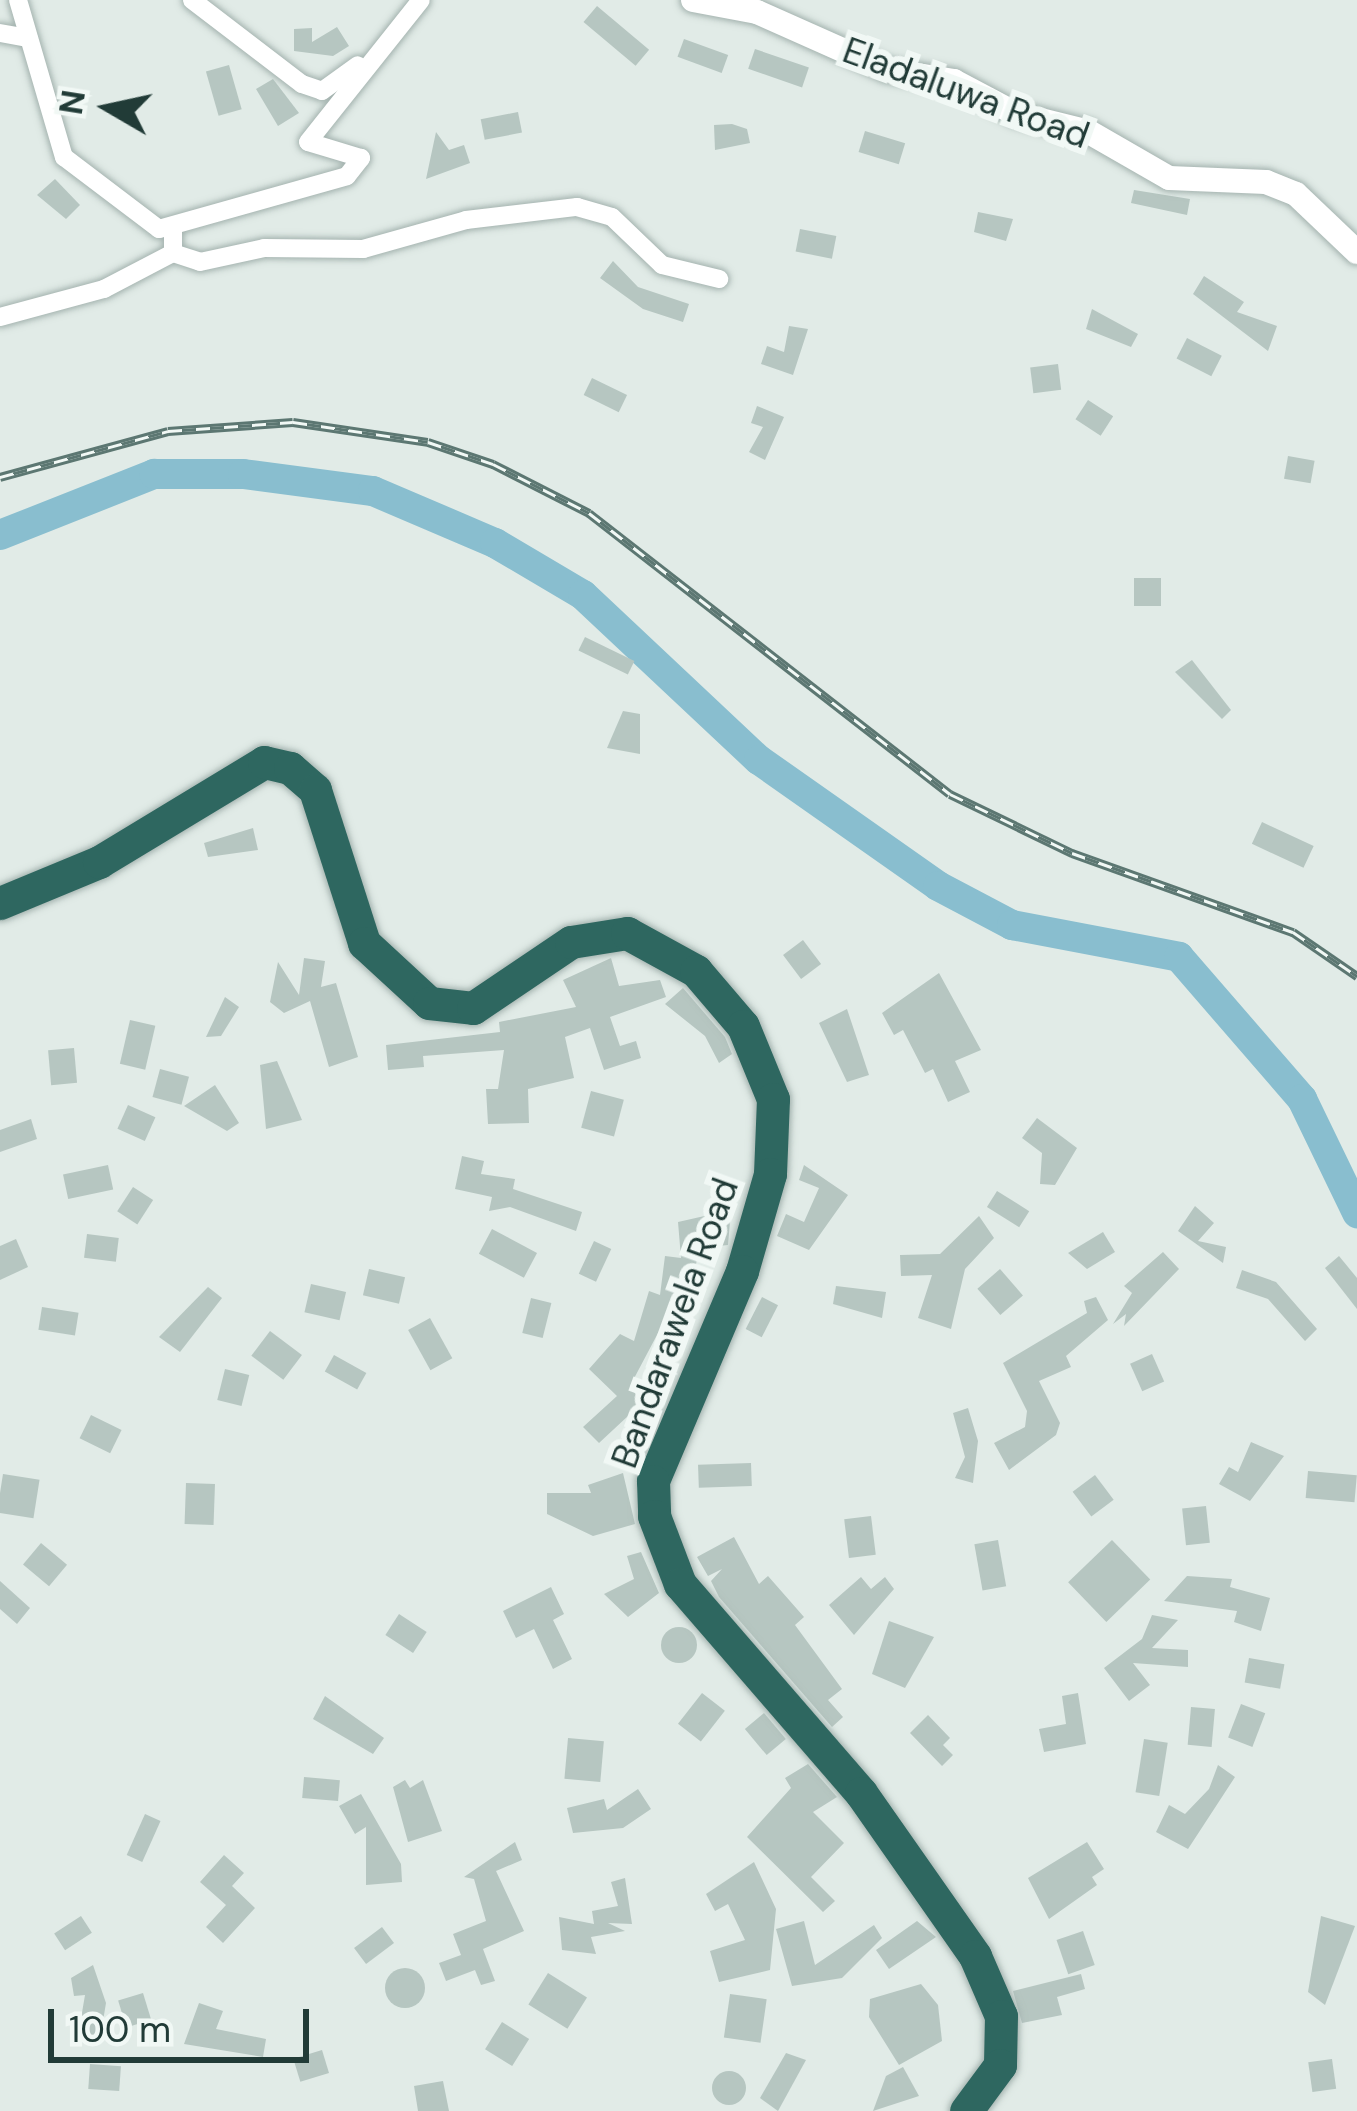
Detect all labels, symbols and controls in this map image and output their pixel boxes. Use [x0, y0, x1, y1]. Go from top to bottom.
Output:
street label: Eladaluwa Road [837, 28, 1095, 158]
north arrow [48, 48, 168, 168]
text: N [49, 87, 95, 118]
street label: Bandarawela Road [603, 1172, 747, 1474]
scale bar [54, 1985, 315, 2059]
text: 100 m [69, 2006, 171, 2053]

